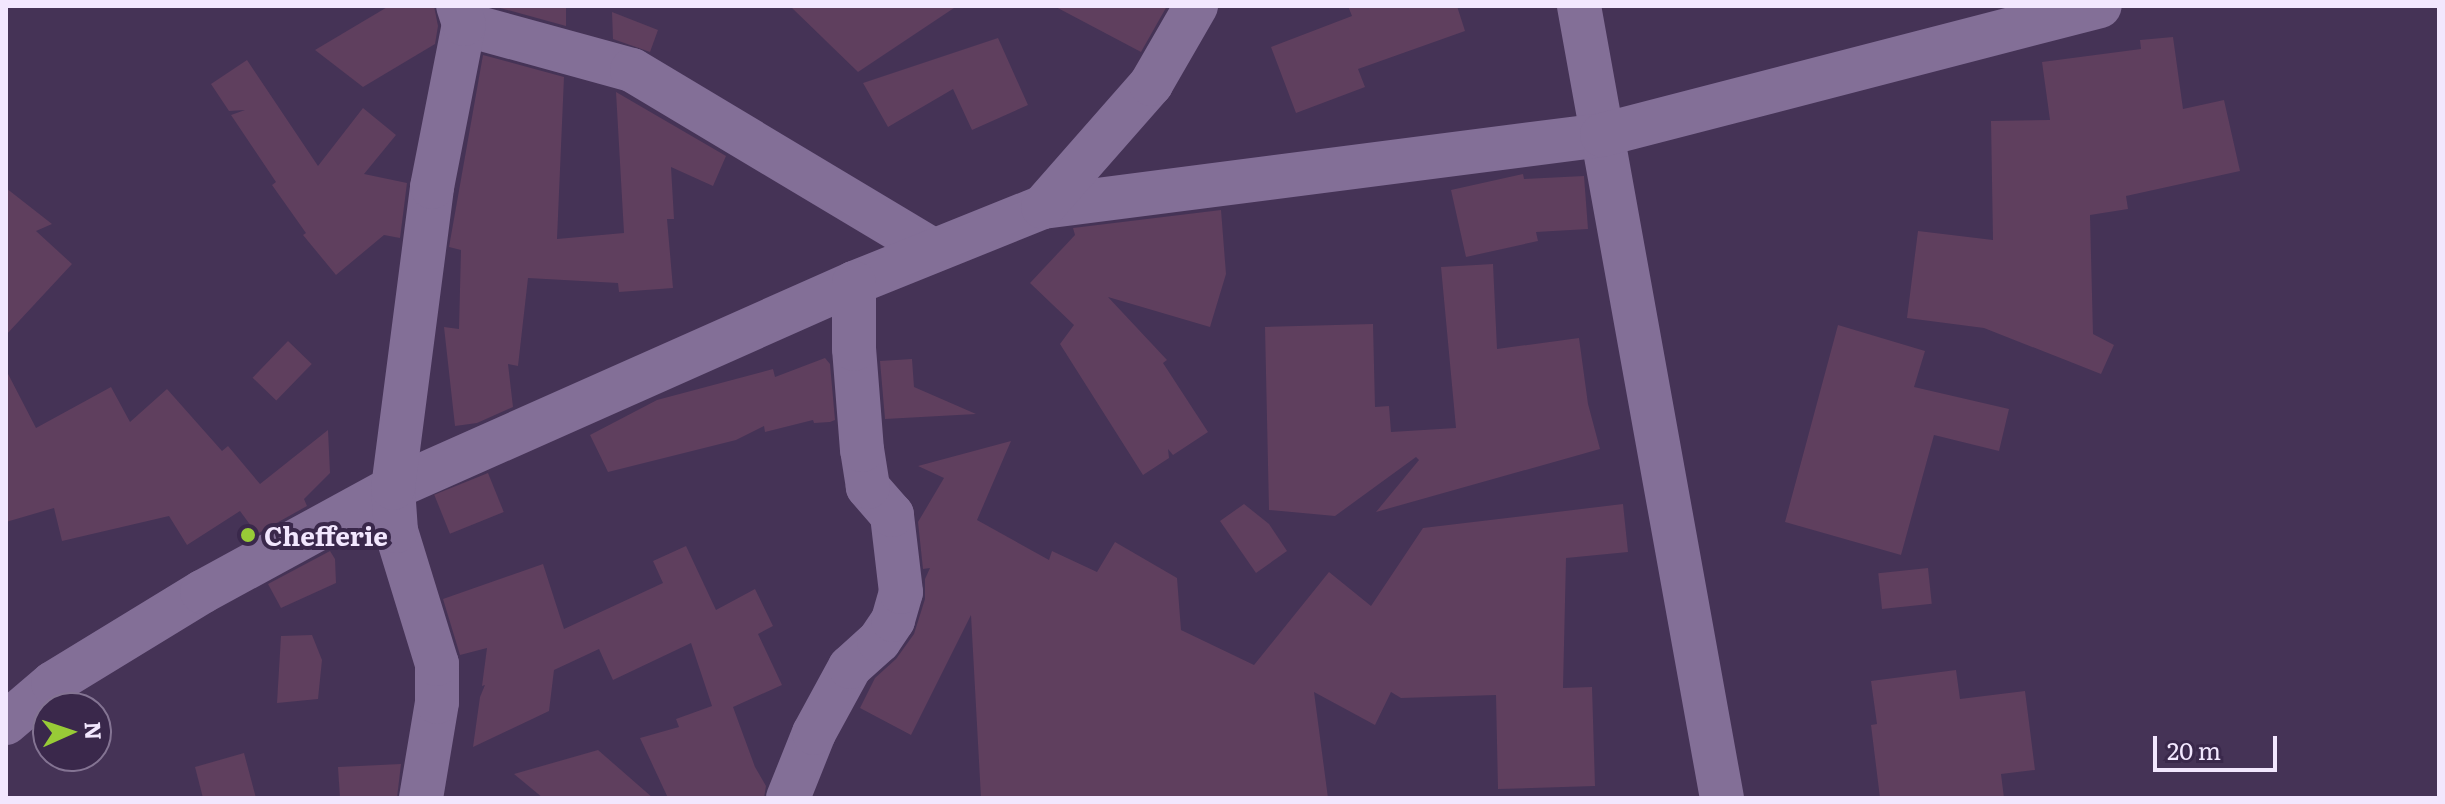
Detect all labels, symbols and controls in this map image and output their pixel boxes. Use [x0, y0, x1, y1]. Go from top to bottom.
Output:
place label: Chefferie [264, 519, 388, 551]
marker: Chefferie [239, 526, 257, 544]
north arrow [32, 692, 112, 772]
scale bar [2157, 720, 2281, 770]
text: N [78, 721, 111, 741]
text: 20 m [2167, 732, 2221, 767]

